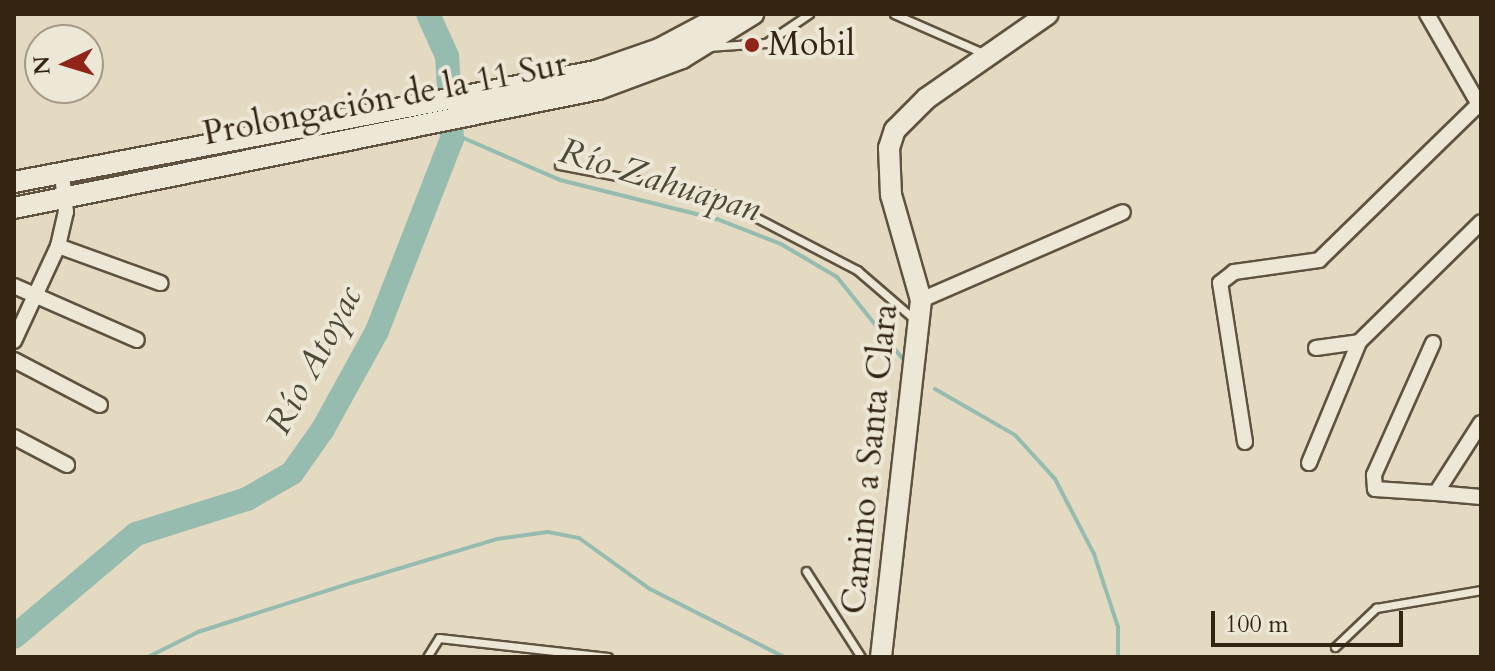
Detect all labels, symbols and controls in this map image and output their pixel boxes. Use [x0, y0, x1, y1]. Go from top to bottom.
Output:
north arrow [24, 24, 104, 104]
place label: Mobil [768, 25, 855, 65]
marker: Mobil [743, 36, 761, 54]
street label: Prolongación de la 11 Sur [199, 44, 571, 154]
text: N [26, 55, 58, 76]
water label: Río Zahuapan [554, 129, 766, 231]
water label: Río Atoyac [257, 279, 371, 441]
street label: Camino a Santa Clara [833, 302, 907, 616]
scale bar [1215, 595, 1407, 645]
text: 100 m [1225, 608, 1289, 641]

